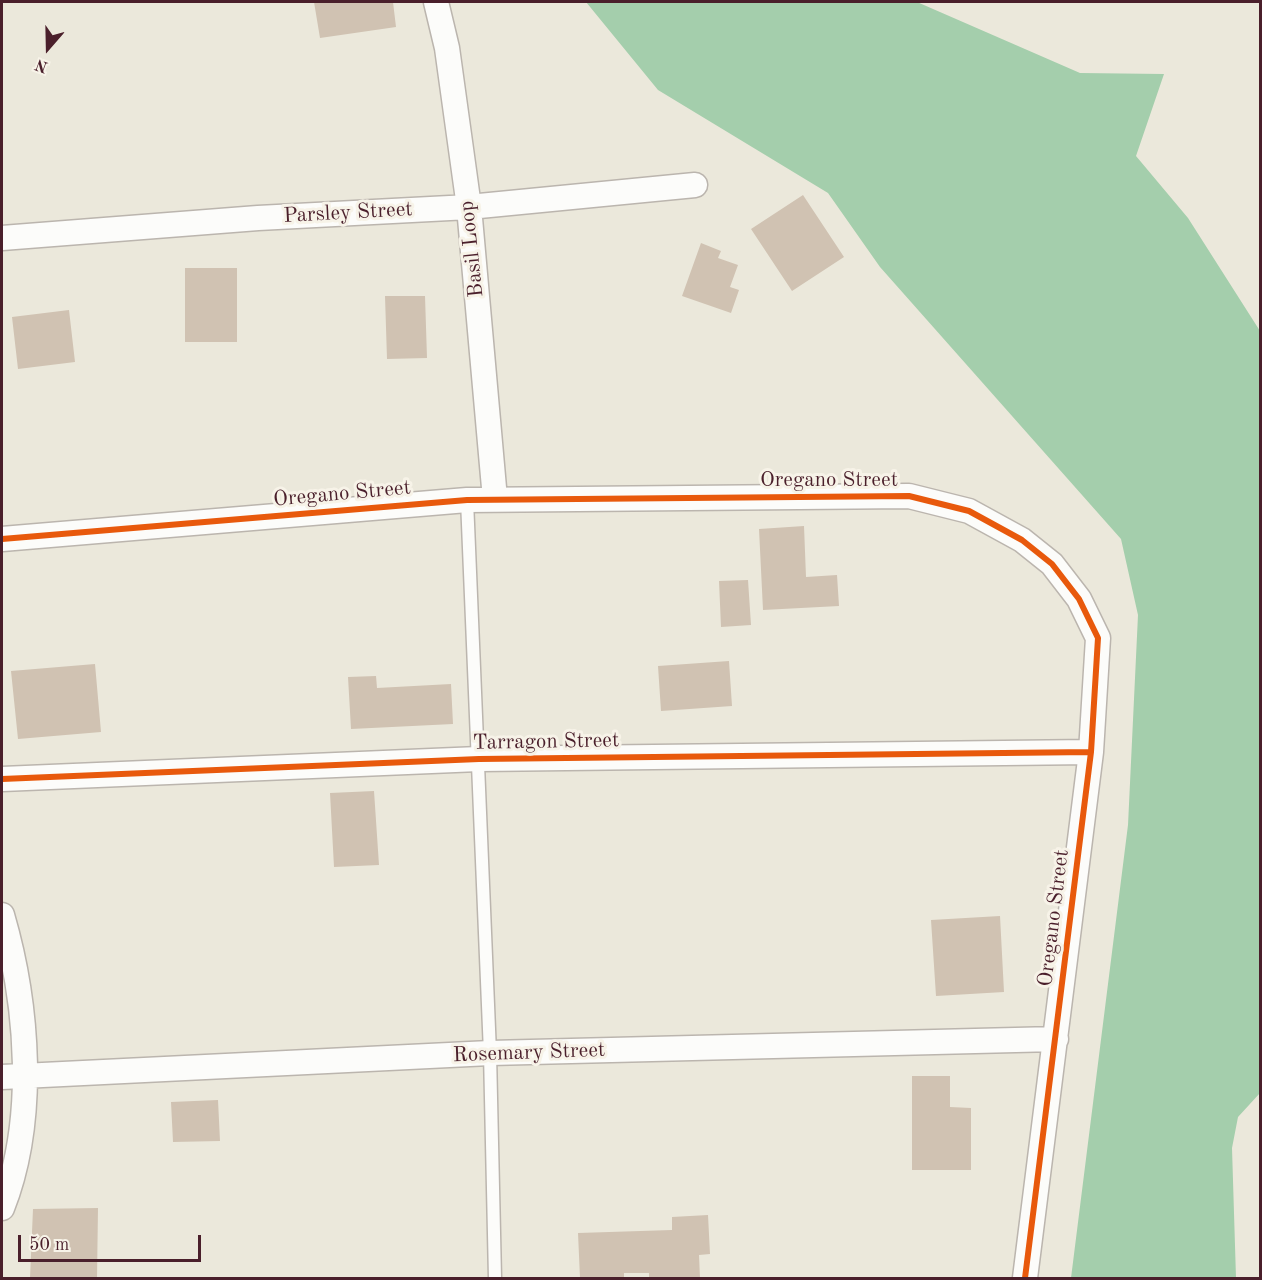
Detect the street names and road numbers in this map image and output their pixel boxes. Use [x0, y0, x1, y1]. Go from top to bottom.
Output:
street label: Parsley Street [283, 197, 413, 229]
street label: Basil Loop [454, 199, 490, 299]
street label: Oregano Street [760, 467, 898, 493]
street label: Oregano Street [272, 475, 412, 513]
street label: Tarragon Street [473, 728, 619, 756]
street label: Oregano Street [1033, 848, 1075, 988]
street label: Rosemary Street [452, 1038, 606, 1068]

